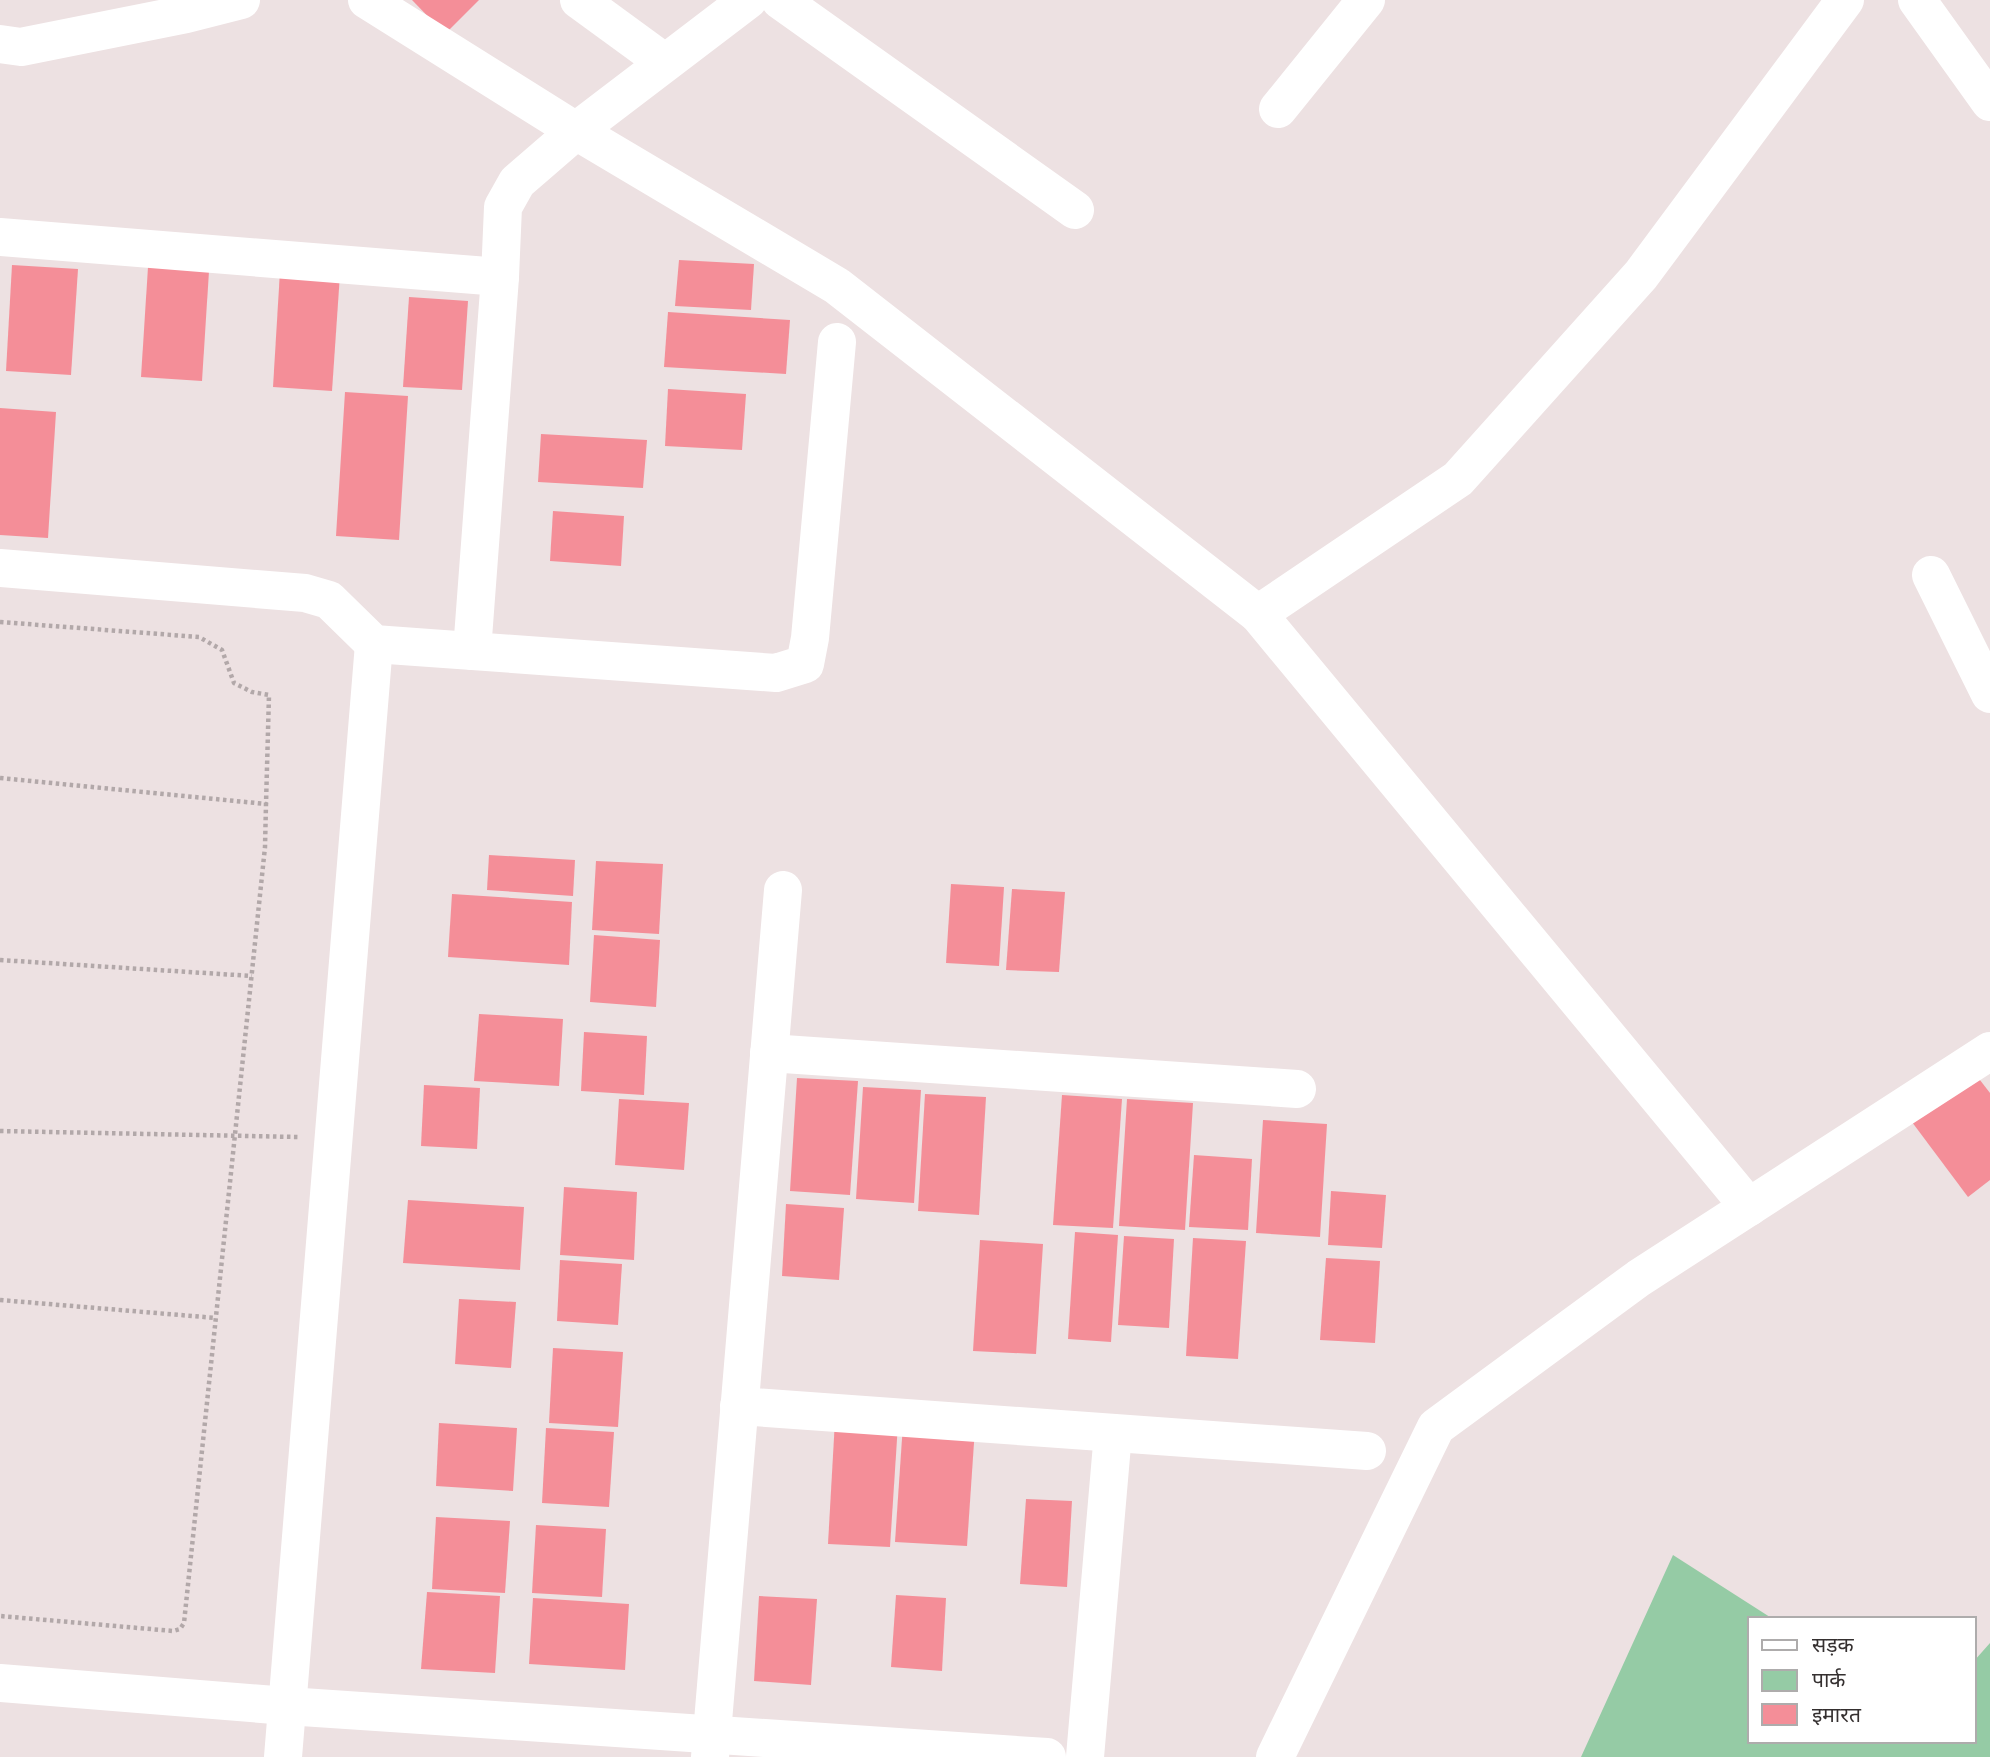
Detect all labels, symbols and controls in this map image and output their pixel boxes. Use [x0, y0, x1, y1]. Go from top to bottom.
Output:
legend [1748, 1617, 1976, 1743]
text: सड़क [1812, 1632, 1854, 1657]
text: पार्क [1812, 1667, 1846, 1692]
text: इमारत [1812, 1702, 1862, 1727]

